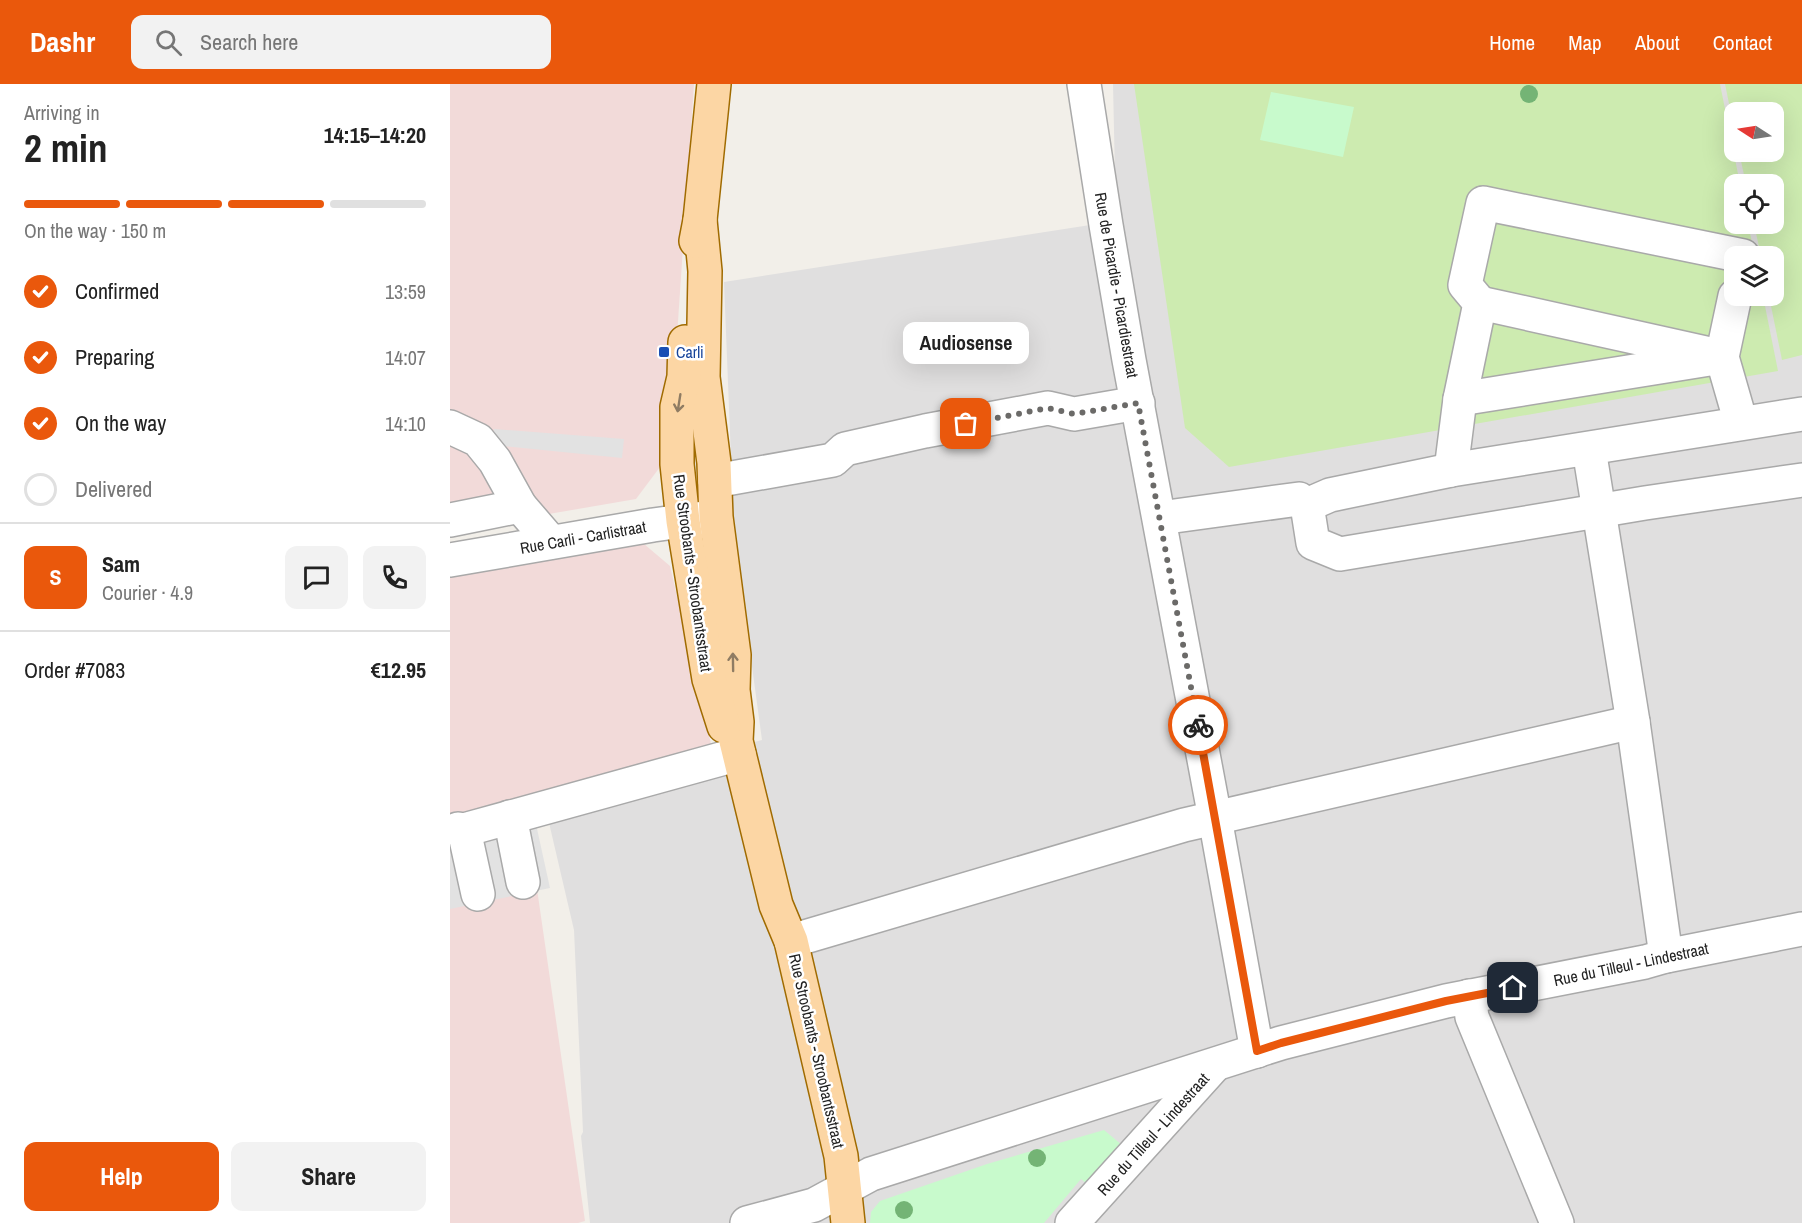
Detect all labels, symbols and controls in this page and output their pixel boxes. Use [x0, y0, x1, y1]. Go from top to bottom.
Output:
search box [131, 15, 551, 69]
text: Dashr [30, 23, 95, 61]
icon: search [152, 26, 185, 59]
text: Search here [200, 27, 298, 57]
text: Home [1489, 28, 1535, 57]
text: Map [1568, 28, 1602, 57]
text: About [1635, 28, 1680, 57]
text: Contact [1713, 28, 1772, 57]
text: Arriving in [24, 99, 100, 126]
north arrow [1724, 102, 1784, 162]
map controls [1724, 102, 1784, 306]
text: 14:15–14:20 [324, 120, 426, 150]
text: 2 min [24, 122, 108, 174]
button: locate [1724, 174, 1784, 234]
street label: Rue de Picardie - Picardiestraat [1090, 190, 1144, 380]
text: On the way · 150 m [24, 217, 166, 244]
button: layers [1724, 246, 1784, 306]
icon: check [24, 275, 57, 308]
text: Confirmed [75, 276, 159, 306]
text: 13:59 [385, 278, 426, 305]
callout: Audiosense [903, 322, 1029, 364]
text: Audiosense [920, 329, 1012, 356]
icon: check [24, 341, 57, 374]
place label: Carli [676, 341, 704, 363]
text: Preparing [75, 342, 154, 372]
text: 14:07 [385, 344, 426, 371]
marker: Carli [657, 345, 671, 359]
one-way arrow [673, 392, 684, 412]
pin [940, 398, 991, 449]
icon: check [24, 407, 57, 440]
icon: bag [949, 407, 982, 440]
text: On the way [75, 408, 166, 438]
text: 14:10 [385, 410, 426, 437]
street label: Rue Stroobants - Stroobantsstraat [668, 473, 718, 673]
text: Delivered [75, 474, 152, 504]
street label: Rue Carli - Carlistraat [518, 515, 648, 559]
button: chat [285, 546, 348, 609]
button: phone [363, 546, 426, 609]
text: Sam [102, 549, 140, 579]
text: S [49, 562, 62, 592]
text: Courier · 4.9 [102, 579, 193, 606]
one-way arrow [727, 653, 739, 673]
text: Order #7083 [24, 655, 125, 685]
text: €12.95 [371, 655, 426, 685]
courier [1168, 695, 1228, 755]
icon: bike [1182, 709, 1215, 742]
street label: Rue du Tilleul - Lindestraat [1552, 937, 1711, 991]
street label: Rue Stroobants - Stroobantsstraat [784, 952, 850, 1151]
pin [1487, 962, 1538, 1013]
icon: home [1496, 971, 1529, 1004]
street label: Rue du Tilleul - Lindestraat [1092, 1068, 1214, 1200]
button: Help [24, 1142, 219, 1211]
button: Share [231, 1142, 426, 1211]

